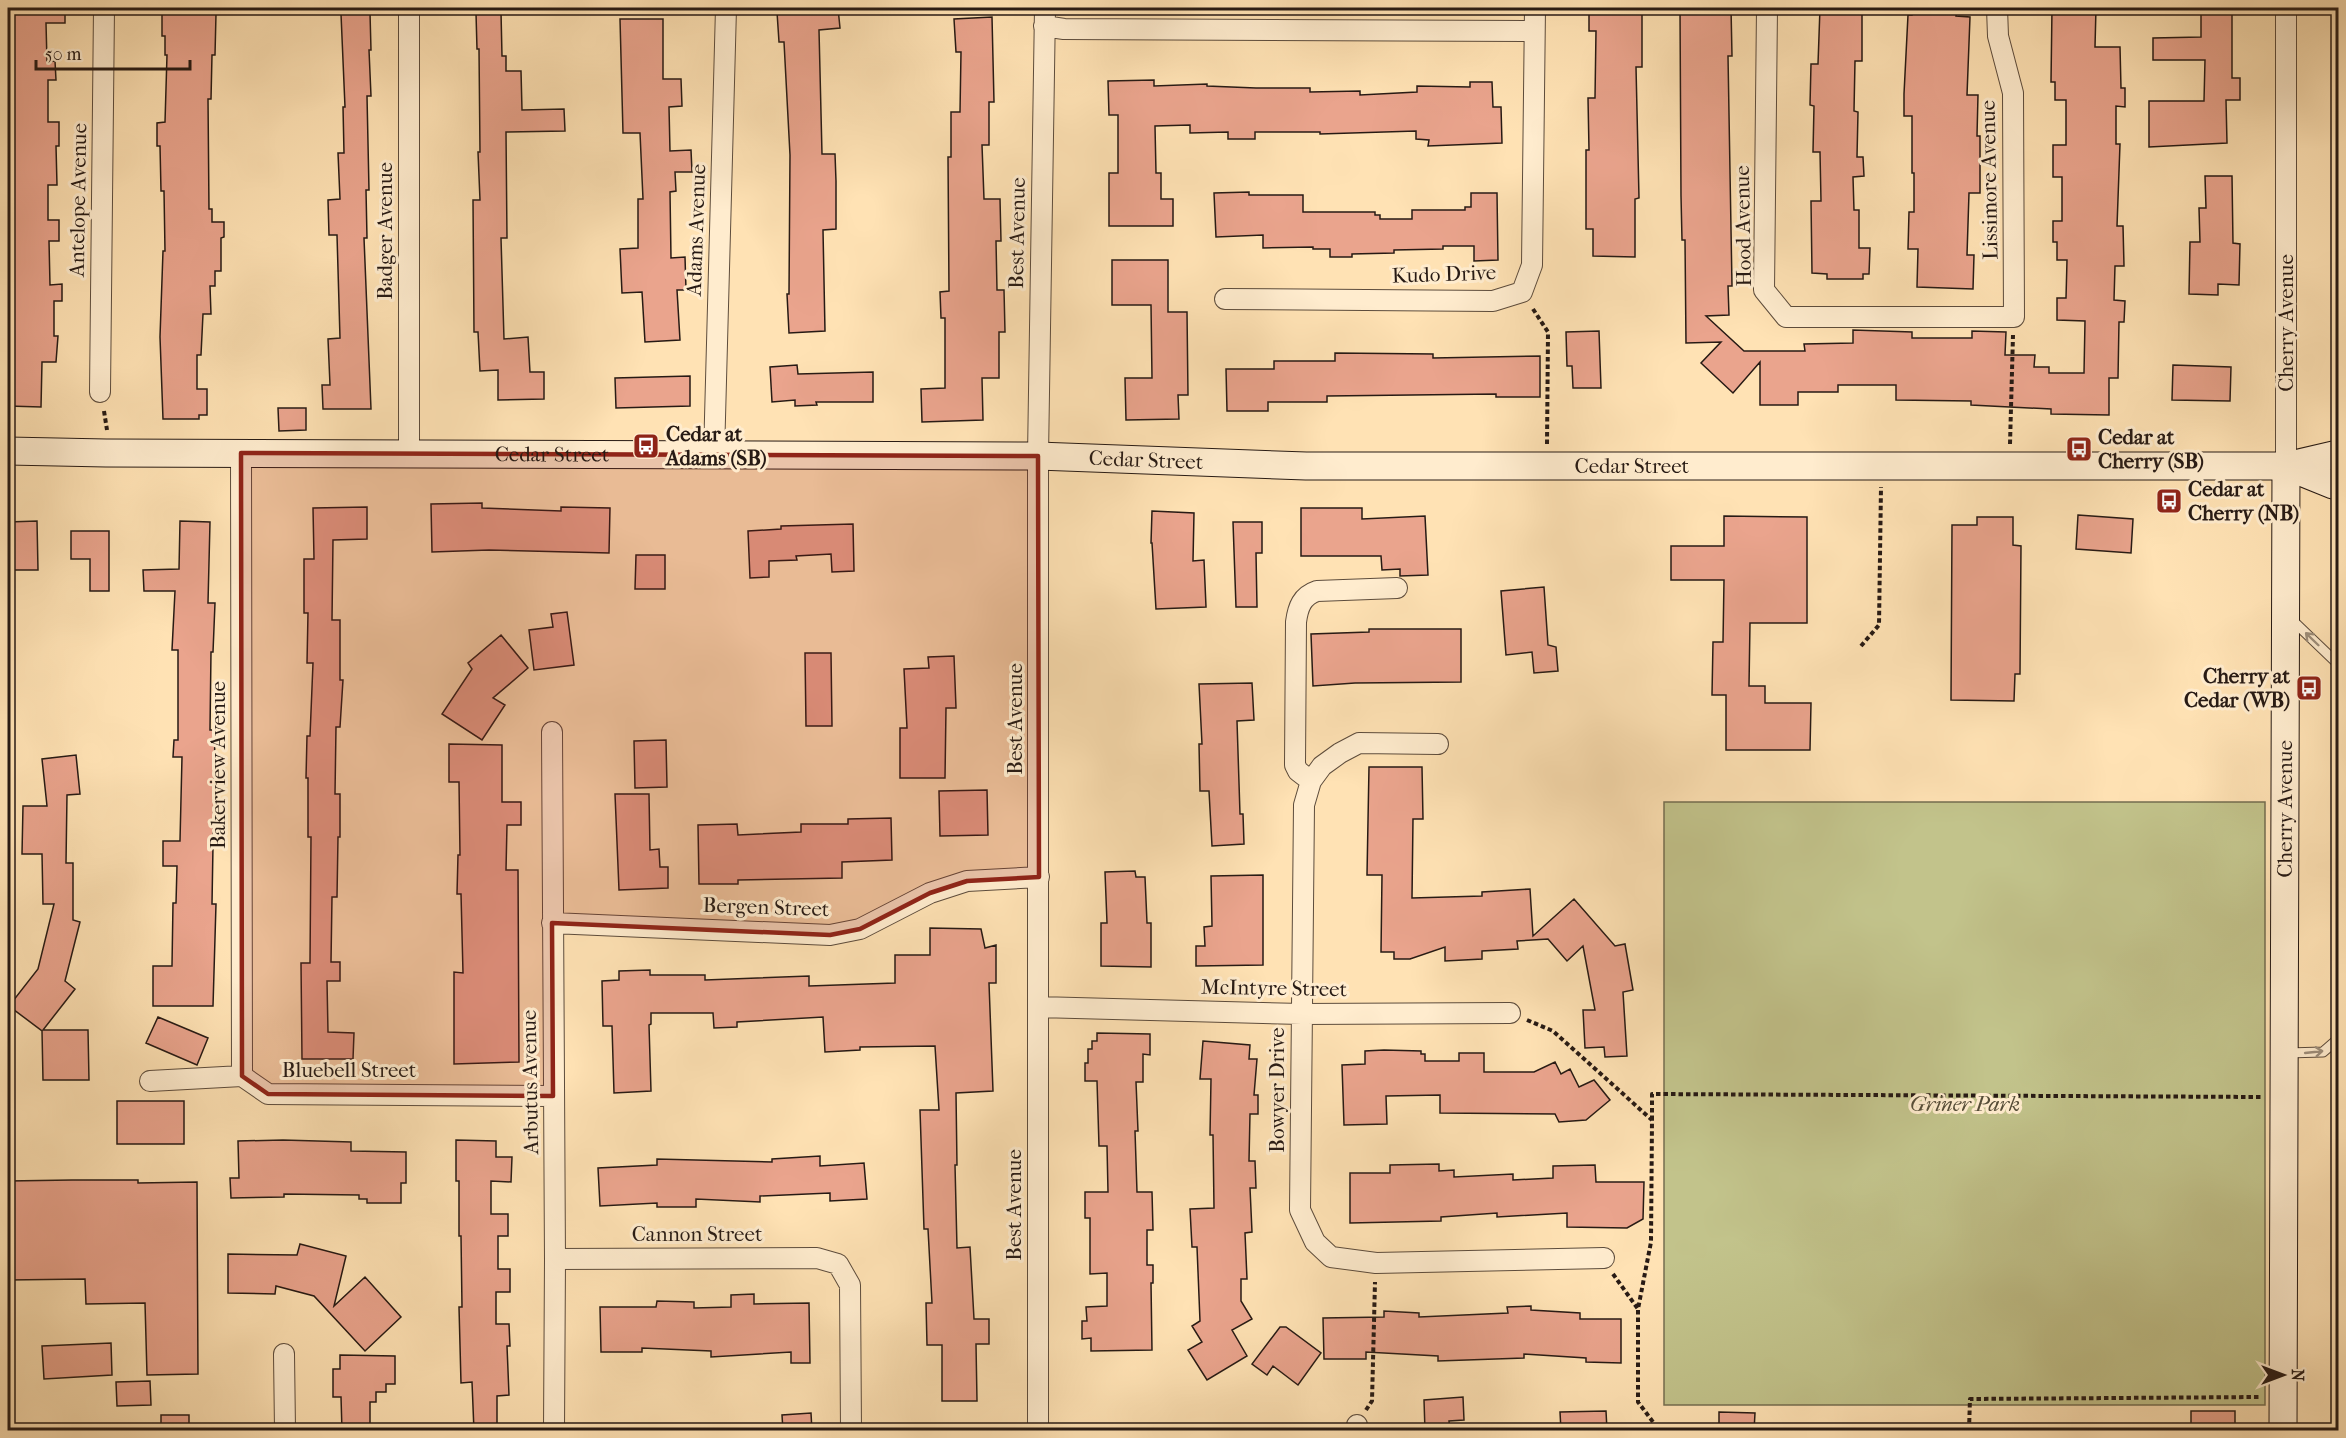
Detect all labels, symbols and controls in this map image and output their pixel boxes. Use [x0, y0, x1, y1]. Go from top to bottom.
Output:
scale bar [36, 33, 190, 71]
text: 50 m [45, 44, 82, 65]
street label: Lissimore Avenue [1976, 100, 2002, 260]
street label: Antelope Avenue [65, 123, 91, 278]
street label: Badger Avenue [373, 162, 397, 300]
street label: Adams Avenue [682, 163, 710, 298]
street label: Hood Avenue [1730, 165, 1756, 287]
street label: Best Avenue [1004, 177, 1030, 289]
street label: Cherry Avenue [2274, 254, 2298, 392]
street label: Kudo Drive [1391, 260, 1497, 288]
place label: Cedar at Adams (SB) [664, 422, 767, 470]
place label: Cedar at Cherry (SB) [2098, 425, 2204, 473]
bus stop icon: Cedar at Adams (SB) [631, 431, 661, 461]
bus stop icon: Cedar at Cherry (SB) [2064, 434, 2094, 464]
street label: Cedar Street [495, 442, 610, 467]
street label: Cedar Street [1088, 446, 1204, 474]
street label: Cedar Street [1574, 454, 1690, 478]
place label: Cedar at Cherry (NB) [2188, 477, 2299, 525]
bus stop icon: Cedar at Cherry (NB) [2154, 486, 2184, 516]
one-way arrow [2305, 632, 2320, 647]
street label: Best Avenue [1003, 663, 1027, 775]
place label: Cherry at Cedar (WB) [2184, 664, 2290, 712]
bus stop icon: Cherry at Cedar (WB) [2294, 673, 2324, 703]
street label: Bakerview Avenue [206, 681, 230, 849]
street label: Cherry Avenue [2273, 740, 2297, 878]
street label: Bergen Street [702, 893, 830, 921]
street label: McIntyre Street [1201, 975, 1348, 1001]
street label: Arbutus Avenue [517, 1009, 543, 1156]
street label: Bowyer Drive [1265, 1027, 1289, 1153]
one-way arrow [2304, 1046, 2323, 1057]
street label: Bluebell Street [282, 1058, 417, 1082]
park label: Griner Park [1910, 1092, 2020, 1116]
street label: Best Avenue [1002, 1149, 1026, 1261]
street label: Cannon Street [632, 1222, 763, 1246]
north arrow [2253, 1345, 2313, 1405]
text: N [2288, 1369, 2307, 1382]

